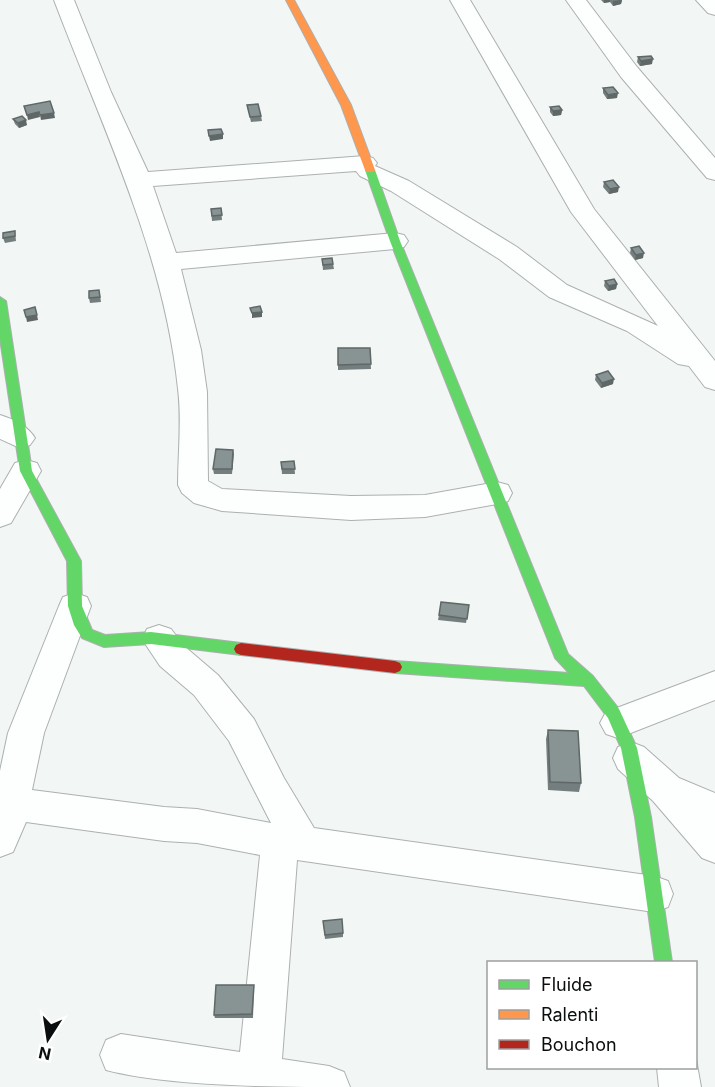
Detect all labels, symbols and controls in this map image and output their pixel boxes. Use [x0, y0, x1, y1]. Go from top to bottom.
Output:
legend [487, 961, 697, 1069]
text: Fluide [541, 974, 593, 995]
text: Ralenti [541, 1004, 598, 1025]
north arrow [18, 1009, 78, 1069]
text: Bouchon [541, 1034, 617, 1055]
text: N [37, 1043, 53, 1065]

